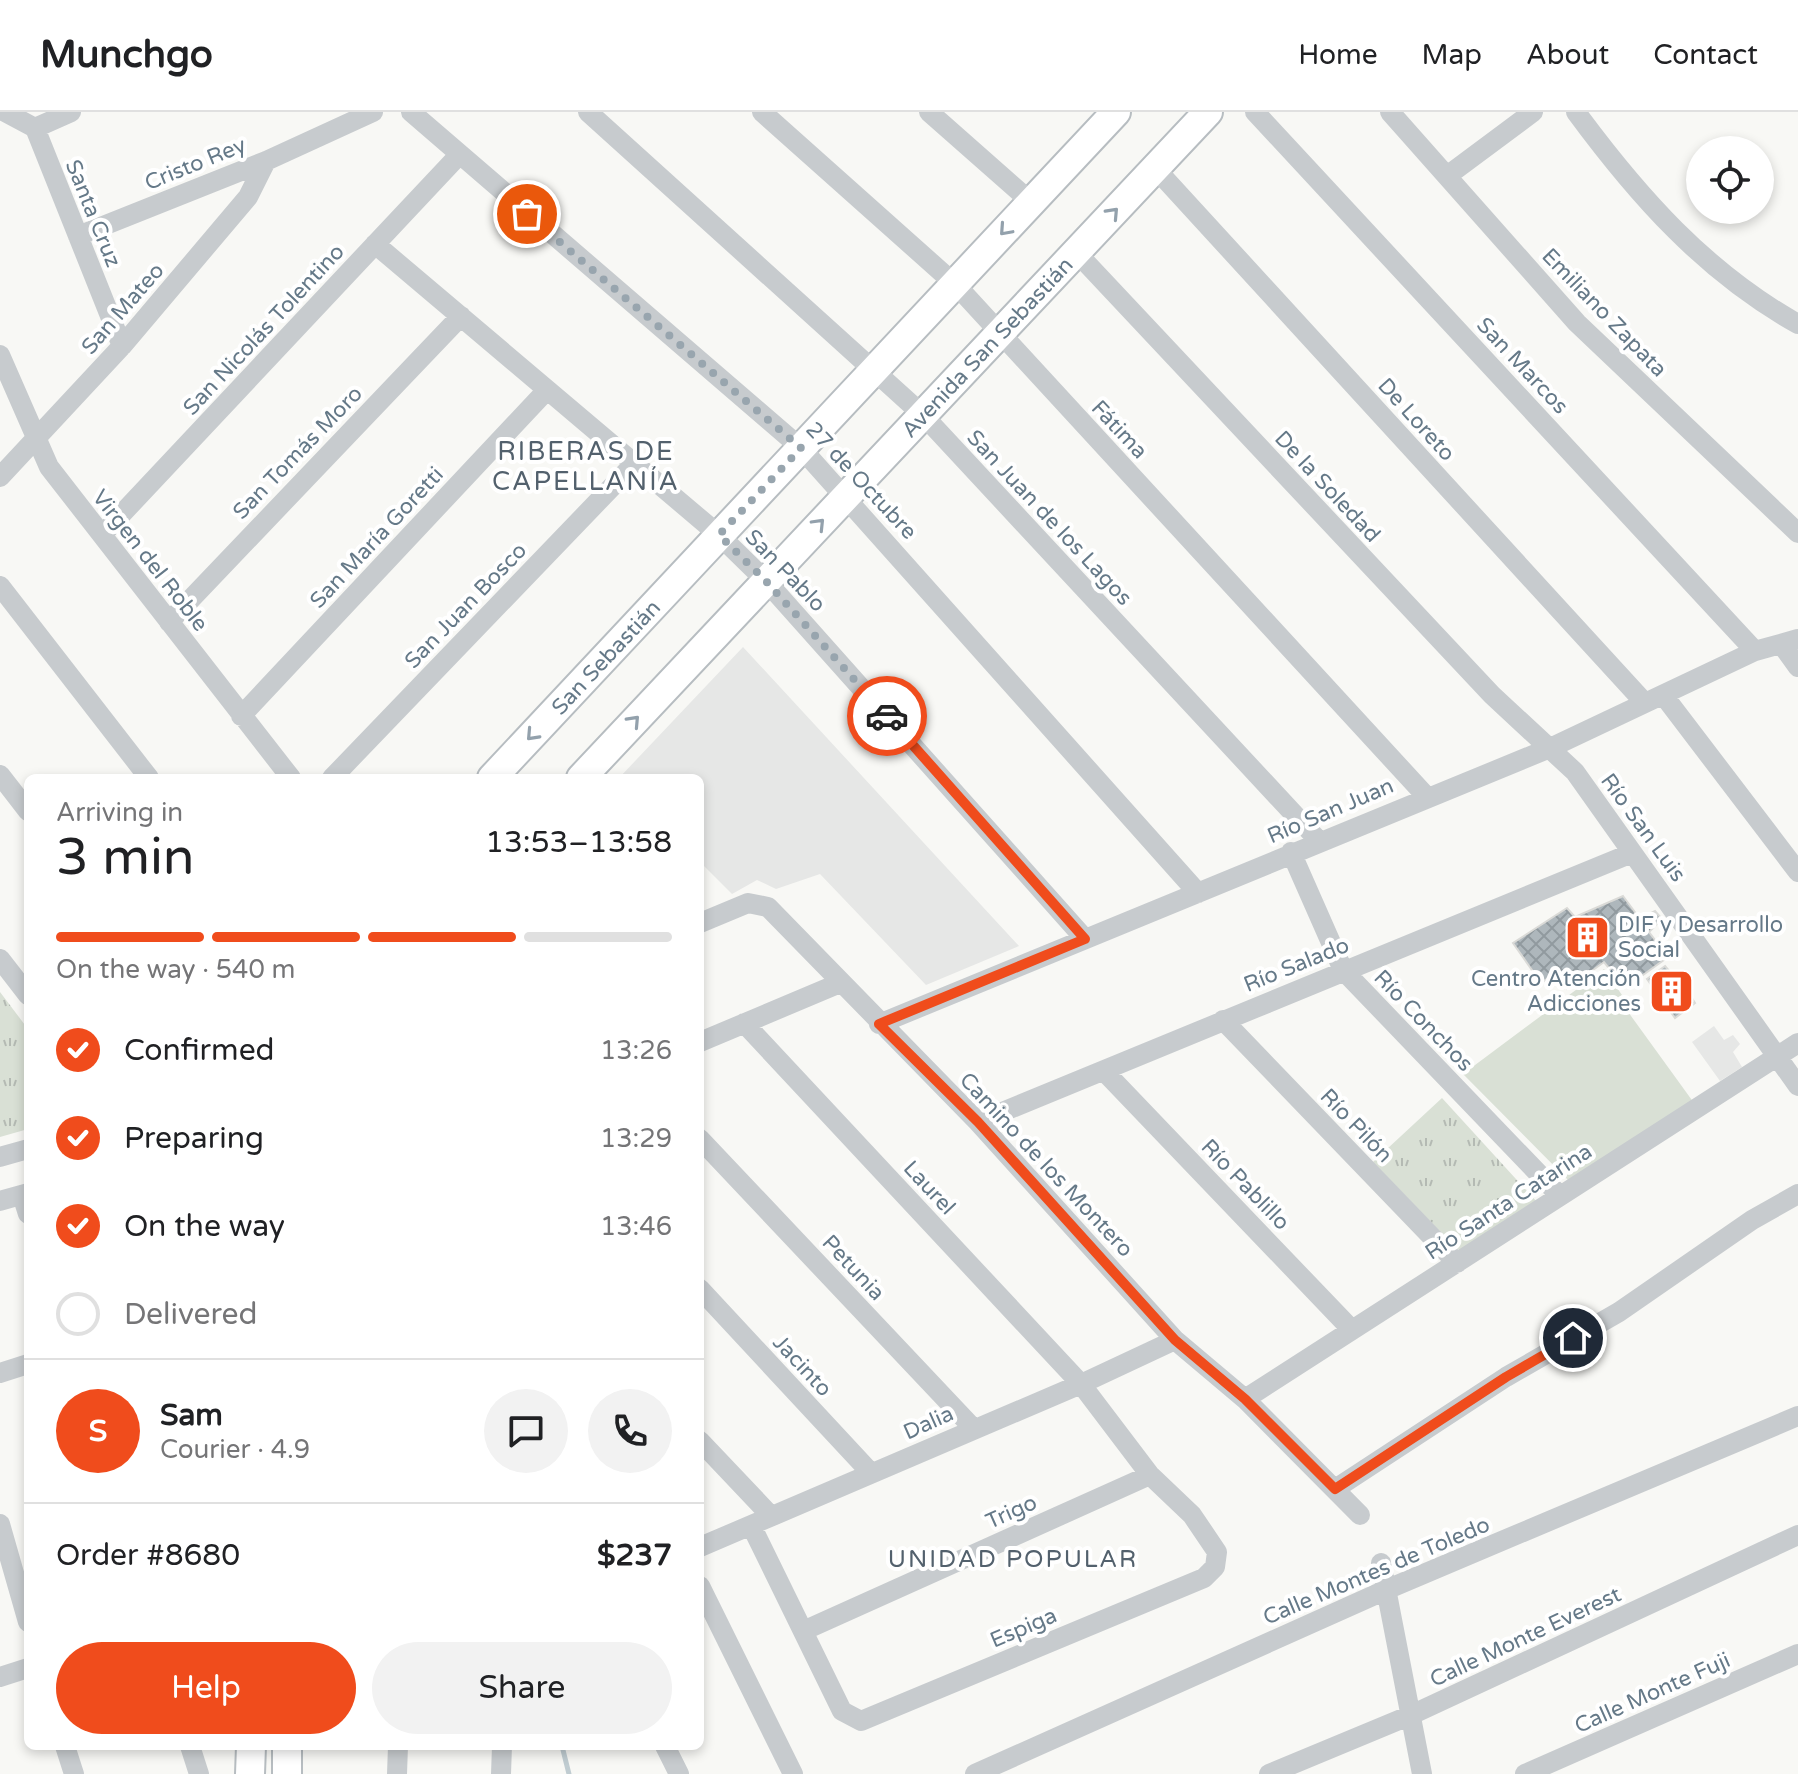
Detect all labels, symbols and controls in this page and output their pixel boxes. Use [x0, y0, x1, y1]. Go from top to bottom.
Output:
text: Munchgo [40, 32, 213, 78]
text: Home [1298, 38, 1378, 72]
text: Map [1422, 38, 1482, 72]
text: About [1526, 38, 1609, 72]
text: Contact [1653, 38, 1758, 72]
street label: Cristo Rey [141, 132, 250, 196]
map controls [1686, 136, 1774, 224]
button: locate [1686, 136, 1774, 224]
street label: Santa Cruz [60, 156, 126, 271]
pin [493, 180, 561, 248]
icon: bag [505, 192, 549, 236]
one-way arrow [1104, 207, 1118, 222]
one-way arrow [1001, 221, 1015, 236]
street label: San Nicolás Tolentino [178, 239, 350, 421]
street label: Emiliano Zapata [1536, 243, 1672, 382]
street label: Avenida San Sebastián [896, 252, 1079, 443]
street label: San Mateo [76, 258, 169, 360]
street label: San Marcos [1471, 312, 1573, 419]
street label: De Loreto [1372, 373, 1460, 466]
street label: San Tomás Moro [228, 381, 368, 525]
street label: Fátima [1086, 395, 1153, 464]
street label: 27 de Octubre [800, 417, 922, 545]
street label: San Juan de los Lagos [961, 425, 1137, 611]
street label: De la Soledad [1269, 426, 1385, 548]
district label: RIBERAS DE CAPELLANÍA [492, 436, 680, 497]
street label: San María Goretti [305, 462, 449, 614]
street label: Virgen del Roble [87, 485, 214, 637]
one-way arrow [810, 518, 824, 533]
street label: San Pablo [740, 524, 831, 617]
street label: San Juan Bosco [399, 538, 532, 674]
street label: San Sebastián [546, 595, 666, 720]
courier [847, 676, 927, 756]
icon: car [865, 694, 909, 738]
one-way arrow [624, 716, 639, 730]
one-way arrow [527, 726, 542, 740]
street label: Río San Luis [1595, 768, 1691, 887]
street label: Río San Juan [1263, 773, 1397, 849]
text: Arriving in [56, 797, 183, 828]
text: 13:53–13:58 [485, 824, 672, 861]
text: 3 min [56, 826, 195, 889]
place label: DIF y Desarrollo Social [1618, 912, 1783, 963]
building icon: DIF y Desarrollo Social [1563, 913, 1611, 961]
street label: Río Salado [1240, 932, 1353, 998]
text: On the way · 540 m [56, 954, 295, 985]
street label: Río Conchos [1368, 965, 1478, 1077]
place label: Centro Atención Adicciones [1471, 966, 1641, 1017]
building icon: Centro Atención Adicciones [1648, 967, 1696, 1015]
icon: check [56, 1028, 100, 1072]
text: Confirmed [124, 1032, 275, 1069]
text: 13:26 [600, 1035, 672, 1066]
street label: Camino de los Montero [954, 1067, 1139, 1262]
street label: Río Pilón [1315, 1083, 1398, 1168]
icon: check [56, 1116, 100, 1160]
text: Preparing [124, 1120, 264, 1157]
text: 13:29 [600, 1123, 672, 1154]
street label: Río Pablillo [1196, 1134, 1295, 1235]
street label: Río Santa Catarina [1420, 1138, 1597, 1265]
street label: Laurel [898, 1155, 961, 1220]
icon: check [56, 1204, 100, 1248]
text: On the way [124, 1208, 285, 1245]
text: 13:46 [600, 1211, 672, 1242]
street label: Petunia [816, 1230, 890, 1306]
text: Delivered [124, 1296, 258, 1333]
pin [1539, 1304, 1607, 1372]
icon: home [1551, 1316, 1595, 1360]
street label: Jacinto [767, 1330, 837, 1402]
button: chat [484, 1389, 568, 1473]
button: phone [588, 1389, 672, 1473]
text: Sam [160, 1397, 223, 1434]
street label: Dalia [899, 1400, 957, 1445]
text: S [89, 1413, 107, 1450]
text: Courier · 4.9 [160, 1434, 310, 1465]
street label: Trigo [982, 1489, 1041, 1535]
street label: Calle Montes de Toledo [1259, 1511, 1494, 1631]
text: Order #8680 [56, 1537, 240, 1574]
text: $237 [597, 1537, 672, 1574]
district label: UNIDAD POPULAR [888, 1545, 1138, 1574]
street label: Calle Monte Everest [1426, 1581, 1625, 1693]
street label: Espiga [986, 1602, 1061, 1654]
button: Help [56, 1642, 356, 1734]
button: Share [372, 1642, 672, 1734]
street label: Calle Monte Fuji [1571, 1647, 1734, 1739]

